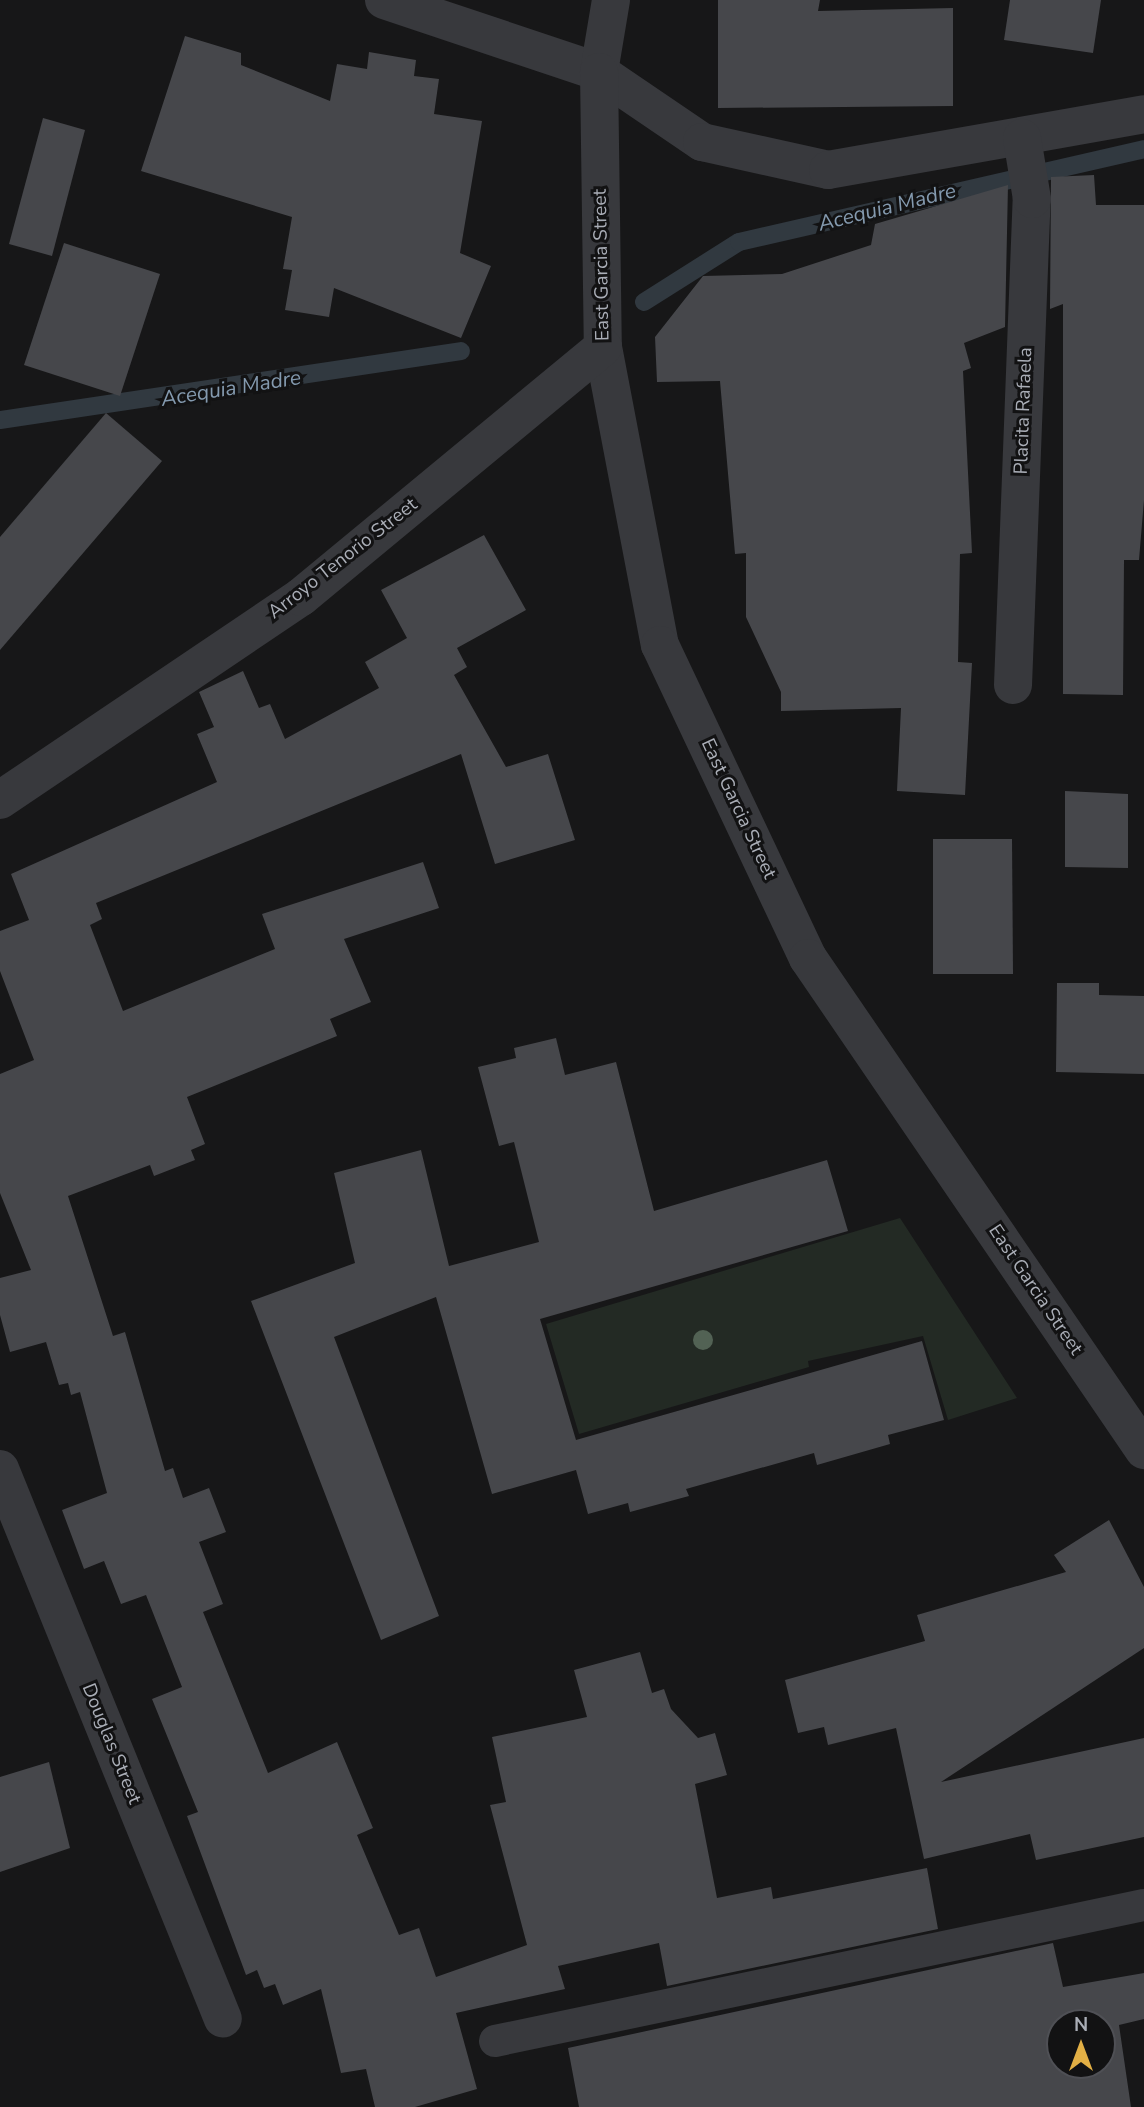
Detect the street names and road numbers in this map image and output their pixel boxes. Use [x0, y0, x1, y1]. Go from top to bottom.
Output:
street label: East Garcia Street [589, 189, 615, 341]
street label: Placita Rafaela [1010, 347, 1038, 475]
street label: Arroyo Tenorio Street [264, 494, 422, 624]
street label: East Garcia Street [696, 735, 780, 883]
street label: East Garcia Street [983, 1221, 1087, 1359]
street label: Douglas Street [76, 1680, 146, 1808]

